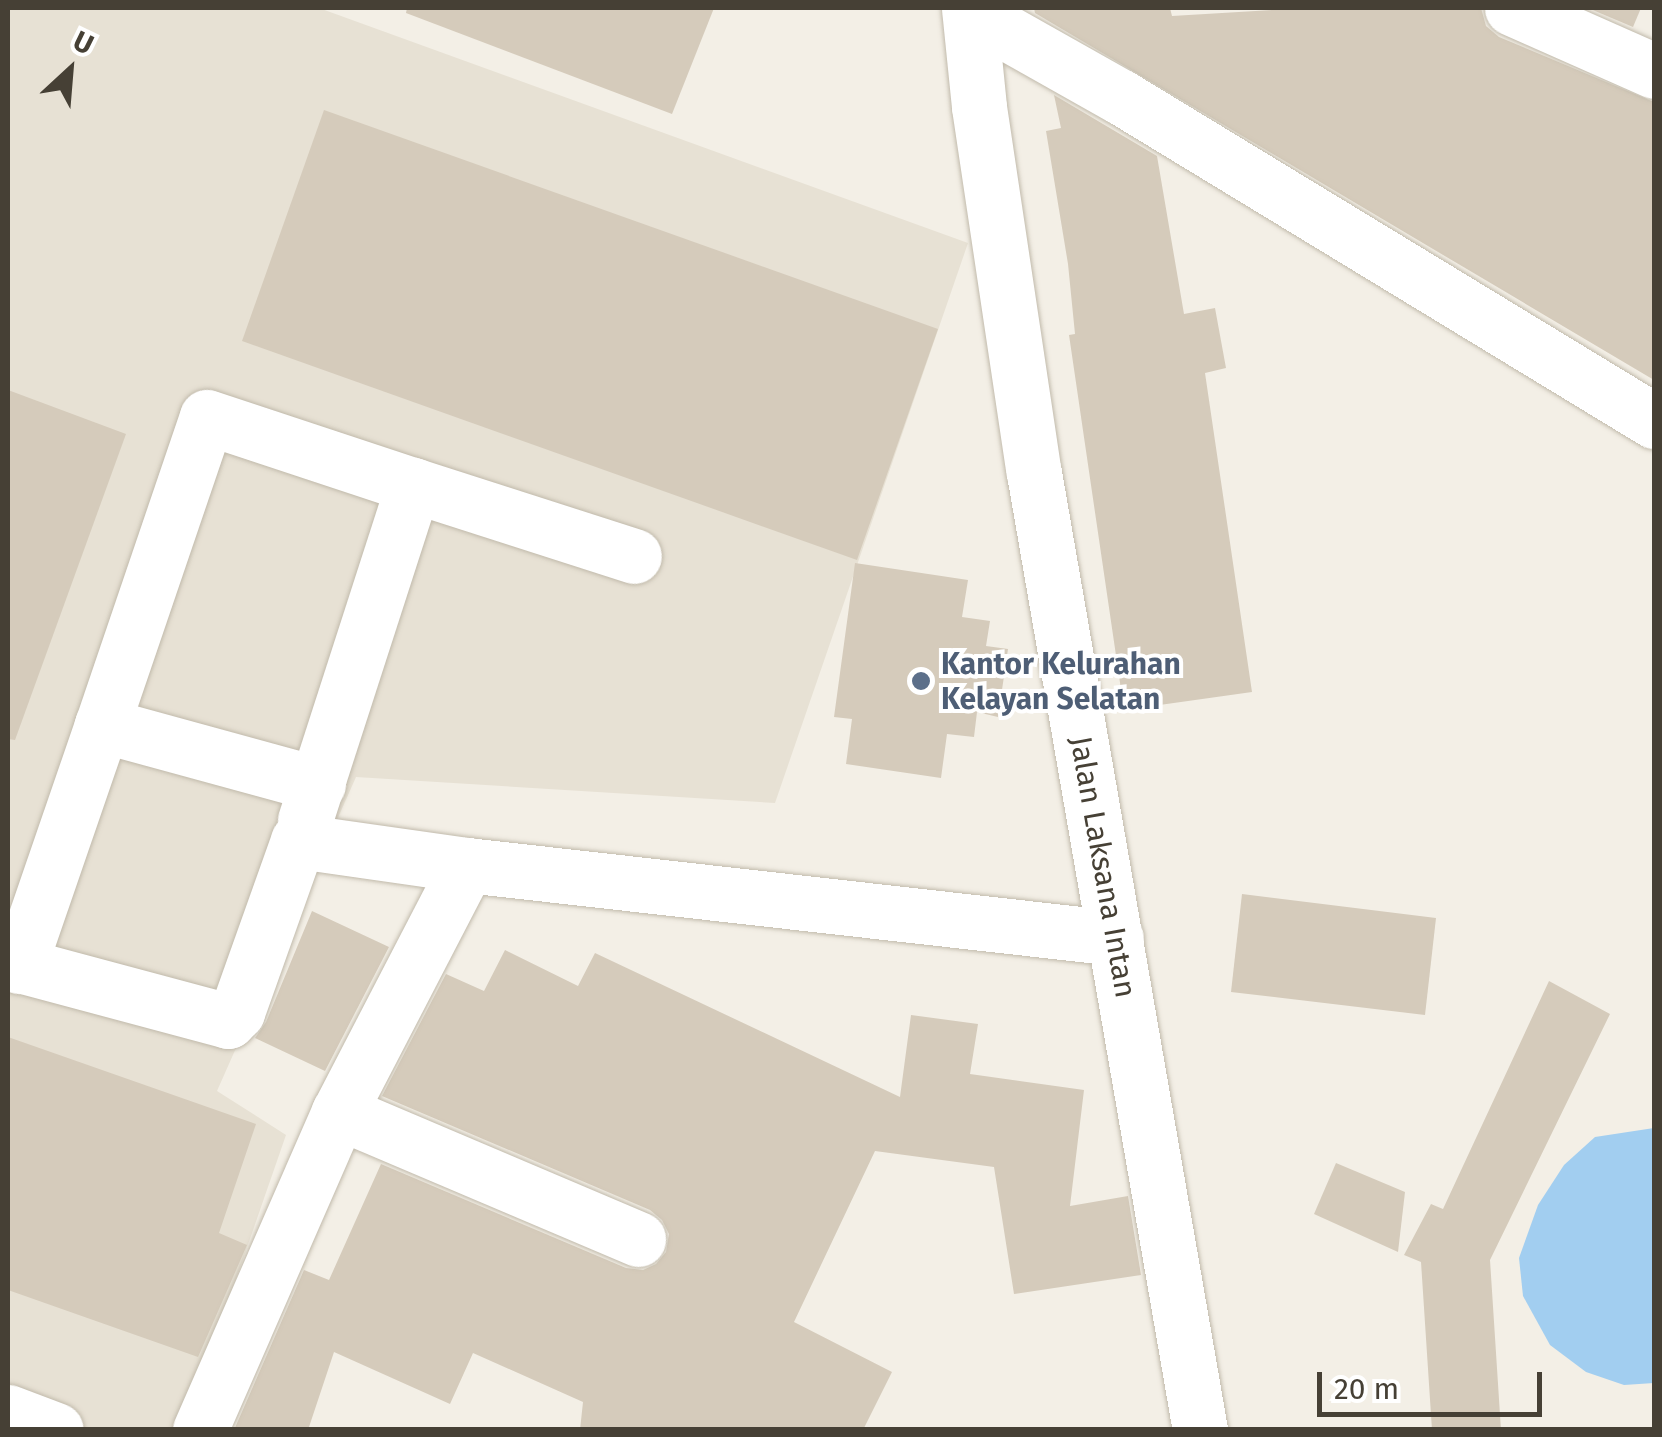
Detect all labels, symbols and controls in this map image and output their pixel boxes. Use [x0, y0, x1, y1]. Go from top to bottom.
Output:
north arrow [20, 20, 120, 120]
text: U [68, 24, 99, 61]
place label: Kantor Kelurahan Kelayan Selatan [941, 646, 1181, 716]
marker: Kantor Kelurahan Kelayan Selatan [910, 670, 932, 692]
street label: Jalan Laksana Intan [1062, 734, 1144, 1000]
scale bar [1322, 1352, 1547, 1414]
text: 20 m [1334, 1371, 1399, 1407]

